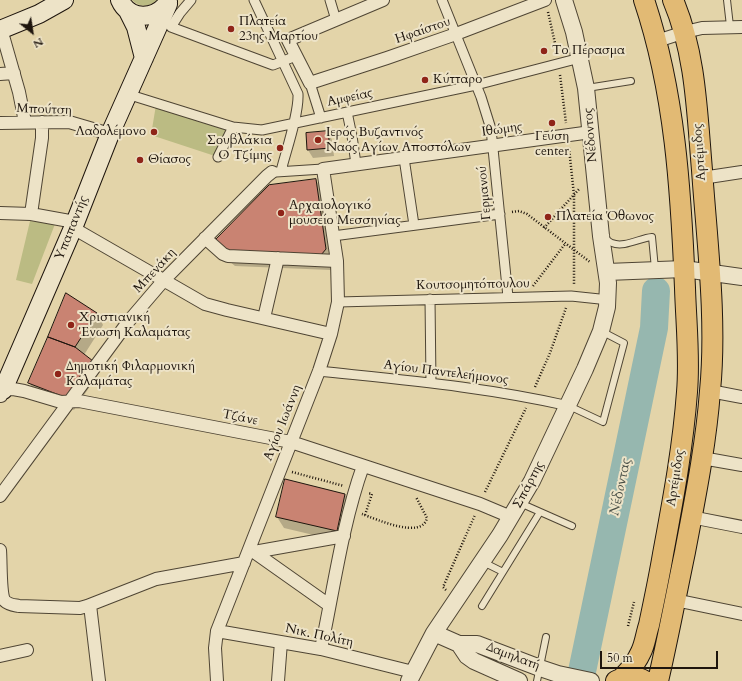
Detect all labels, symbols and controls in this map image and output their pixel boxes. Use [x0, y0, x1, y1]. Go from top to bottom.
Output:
north arrow [12, 12, 52, 52]
place label: Πλατεία 23ης Μαρτίου [239, 14, 318, 45]
street label: Ηφαίστου [393, 14, 453, 48]
marker: Πλατεία 23ης Μαρτίου [226, 24, 236, 34]
text: N [30, 34, 46, 52]
place label: Το Πέρασμα [552, 43, 625, 59]
marker: Το Πέρασμα [539, 46, 549, 56]
place label: Κύτταρο [433, 72, 482, 88]
marker: Κύτταρο [420, 75, 430, 85]
street label: Αμφείας [326, 86, 374, 110]
street label: Μπούτση [16, 101, 72, 119]
street label: Νέδοντος [581, 107, 601, 163]
marker: Γεύση center [547, 118, 557, 128]
street label: Ιθώμης [481, 119, 523, 141]
street label: Αρτέμιδος [690, 123, 710, 181]
place label: Λαδολέμονο [75, 124, 146, 140]
place label: Ιερός Βυζαντινός Ναός Αγίων Αποστόλων [326, 125, 471, 156]
marker: Λαδολέμονο [149, 127, 159, 137]
place label: Γεύση center [535, 129, 569, 160]
place label: Σουβλάκια Ο Τζίμης [207, 133, 272, 164]
marker: Ιερός Βυζαντινός Ναός Αγίων Αποστόλων [313, 135, 323, 145]
marker: Σουβλάκια Ο Τζίμης [275, 143, 285, 153]
place label: Θίασος [148, 152, 191, 168]
marker: Θίασος [135, 155, 145, 165]
street label: Γερμανού [475, 165, 495, 221]
street label: Υπαπαντής [52, 193, 92, 263]
place label: Αρχαιολογικό μουσείο Μεσσηνίας [289, 198, 401, 229]
marker: Αρχαιολογικό μουσείο Μεσσηνίας [276, 208, 286, 218]
place label: Πλατεία Όθωνος [556, 209, 654, 225]
marker: Πλατεία Όθωνος [543, 212, 553, 222]
street label: Μπενάκη [130, 246, 180, 296]
street label: Κουτσομητόπουλου [416, 276, 530, 294]
place label: Χριστιανική Ένωση Καλαμάτας [79, 310, 191, 341]
marker: Χριστιανική Ένωση Καλαμάτας [66, 320, 76, 330]
street label: Αγίου Παντελεήμονος [383, 358, 509, 388]
place label: Δημοτική Φιλαρμονική Καλαμάτας [66, 359, 195, 390]
marker: Δημοτική Φιλαρμονική Καλαμάτας [53, 369, 63, 379]
street label: Αγίου Ιωάννη [261, 383, 305, 463]
street label: Τζάνε [221, 407, 259, 429]
street label: Αρτέμιδος [664, 448, 688, 508]
water label: Νέδoντας [607, 457, 635, 517]
street label: Σπάρτης [510, 459, 548, 511]
street label: Νικ. Πολίτη [284, 621, 354, 651]
street label: Δαμηλατή [484, 640, 542, 674]
scale bar [602, 643, 720, 669]
text: 50 m [607, 650, 633, 666]

